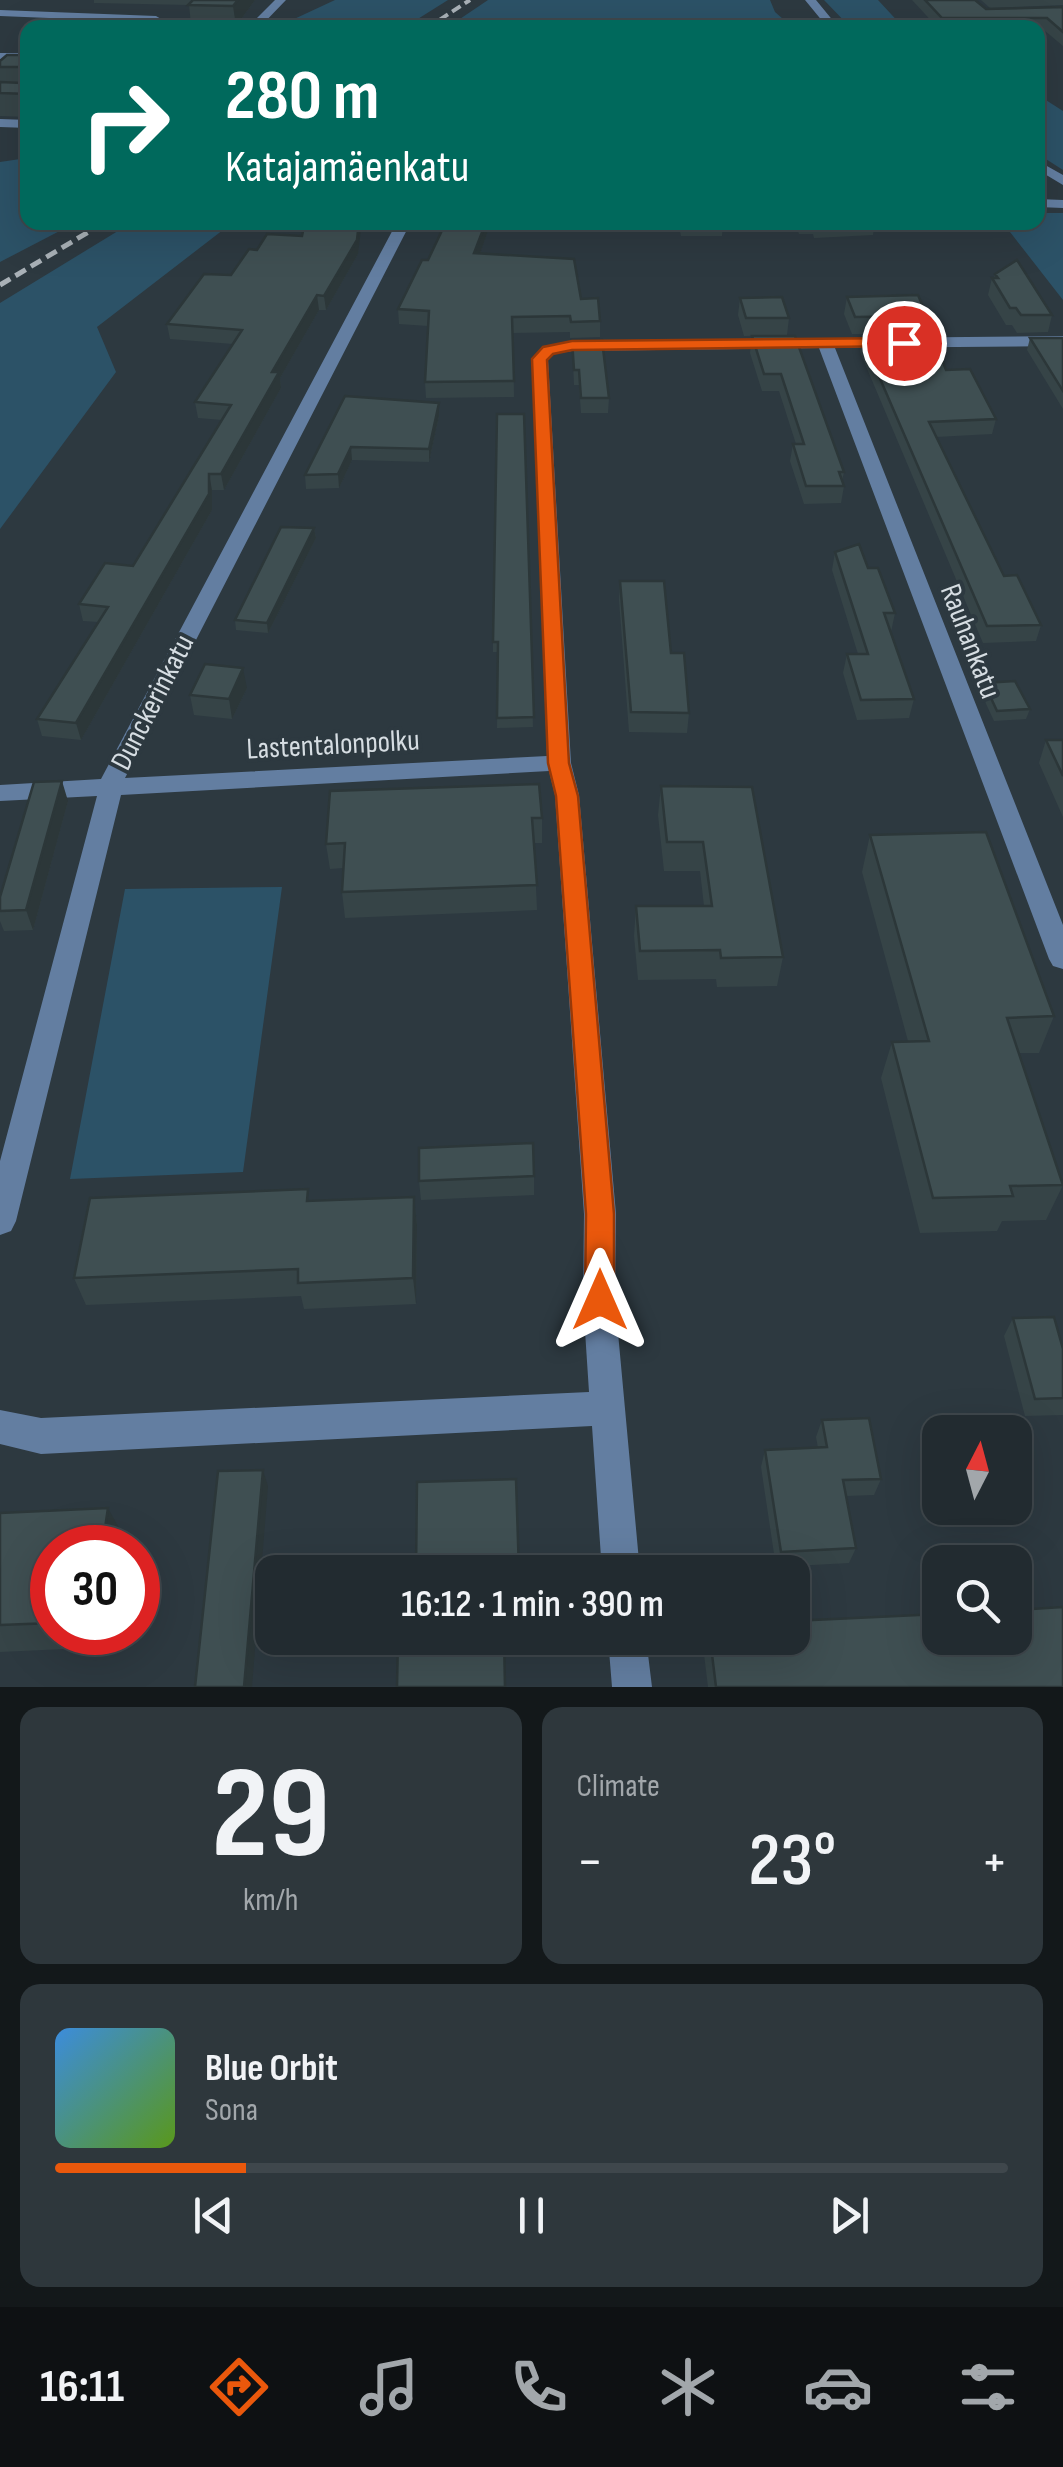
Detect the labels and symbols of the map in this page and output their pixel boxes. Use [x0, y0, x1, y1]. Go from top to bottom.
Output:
pin [862, 301, 947, 386]
street label: Rauhankatu [932, 579, 1008, 704]
street label: Dunckerinkatu [104, 629, 202, 776]
street label: Lastentalonpolku [246, 722, 421, 768]
position arrow [548, 1248, 652, 1352]
north arrow [922, 1415, 1032, 1525]
speed limit sign: 30 [30, 1525, 160, 1655]

